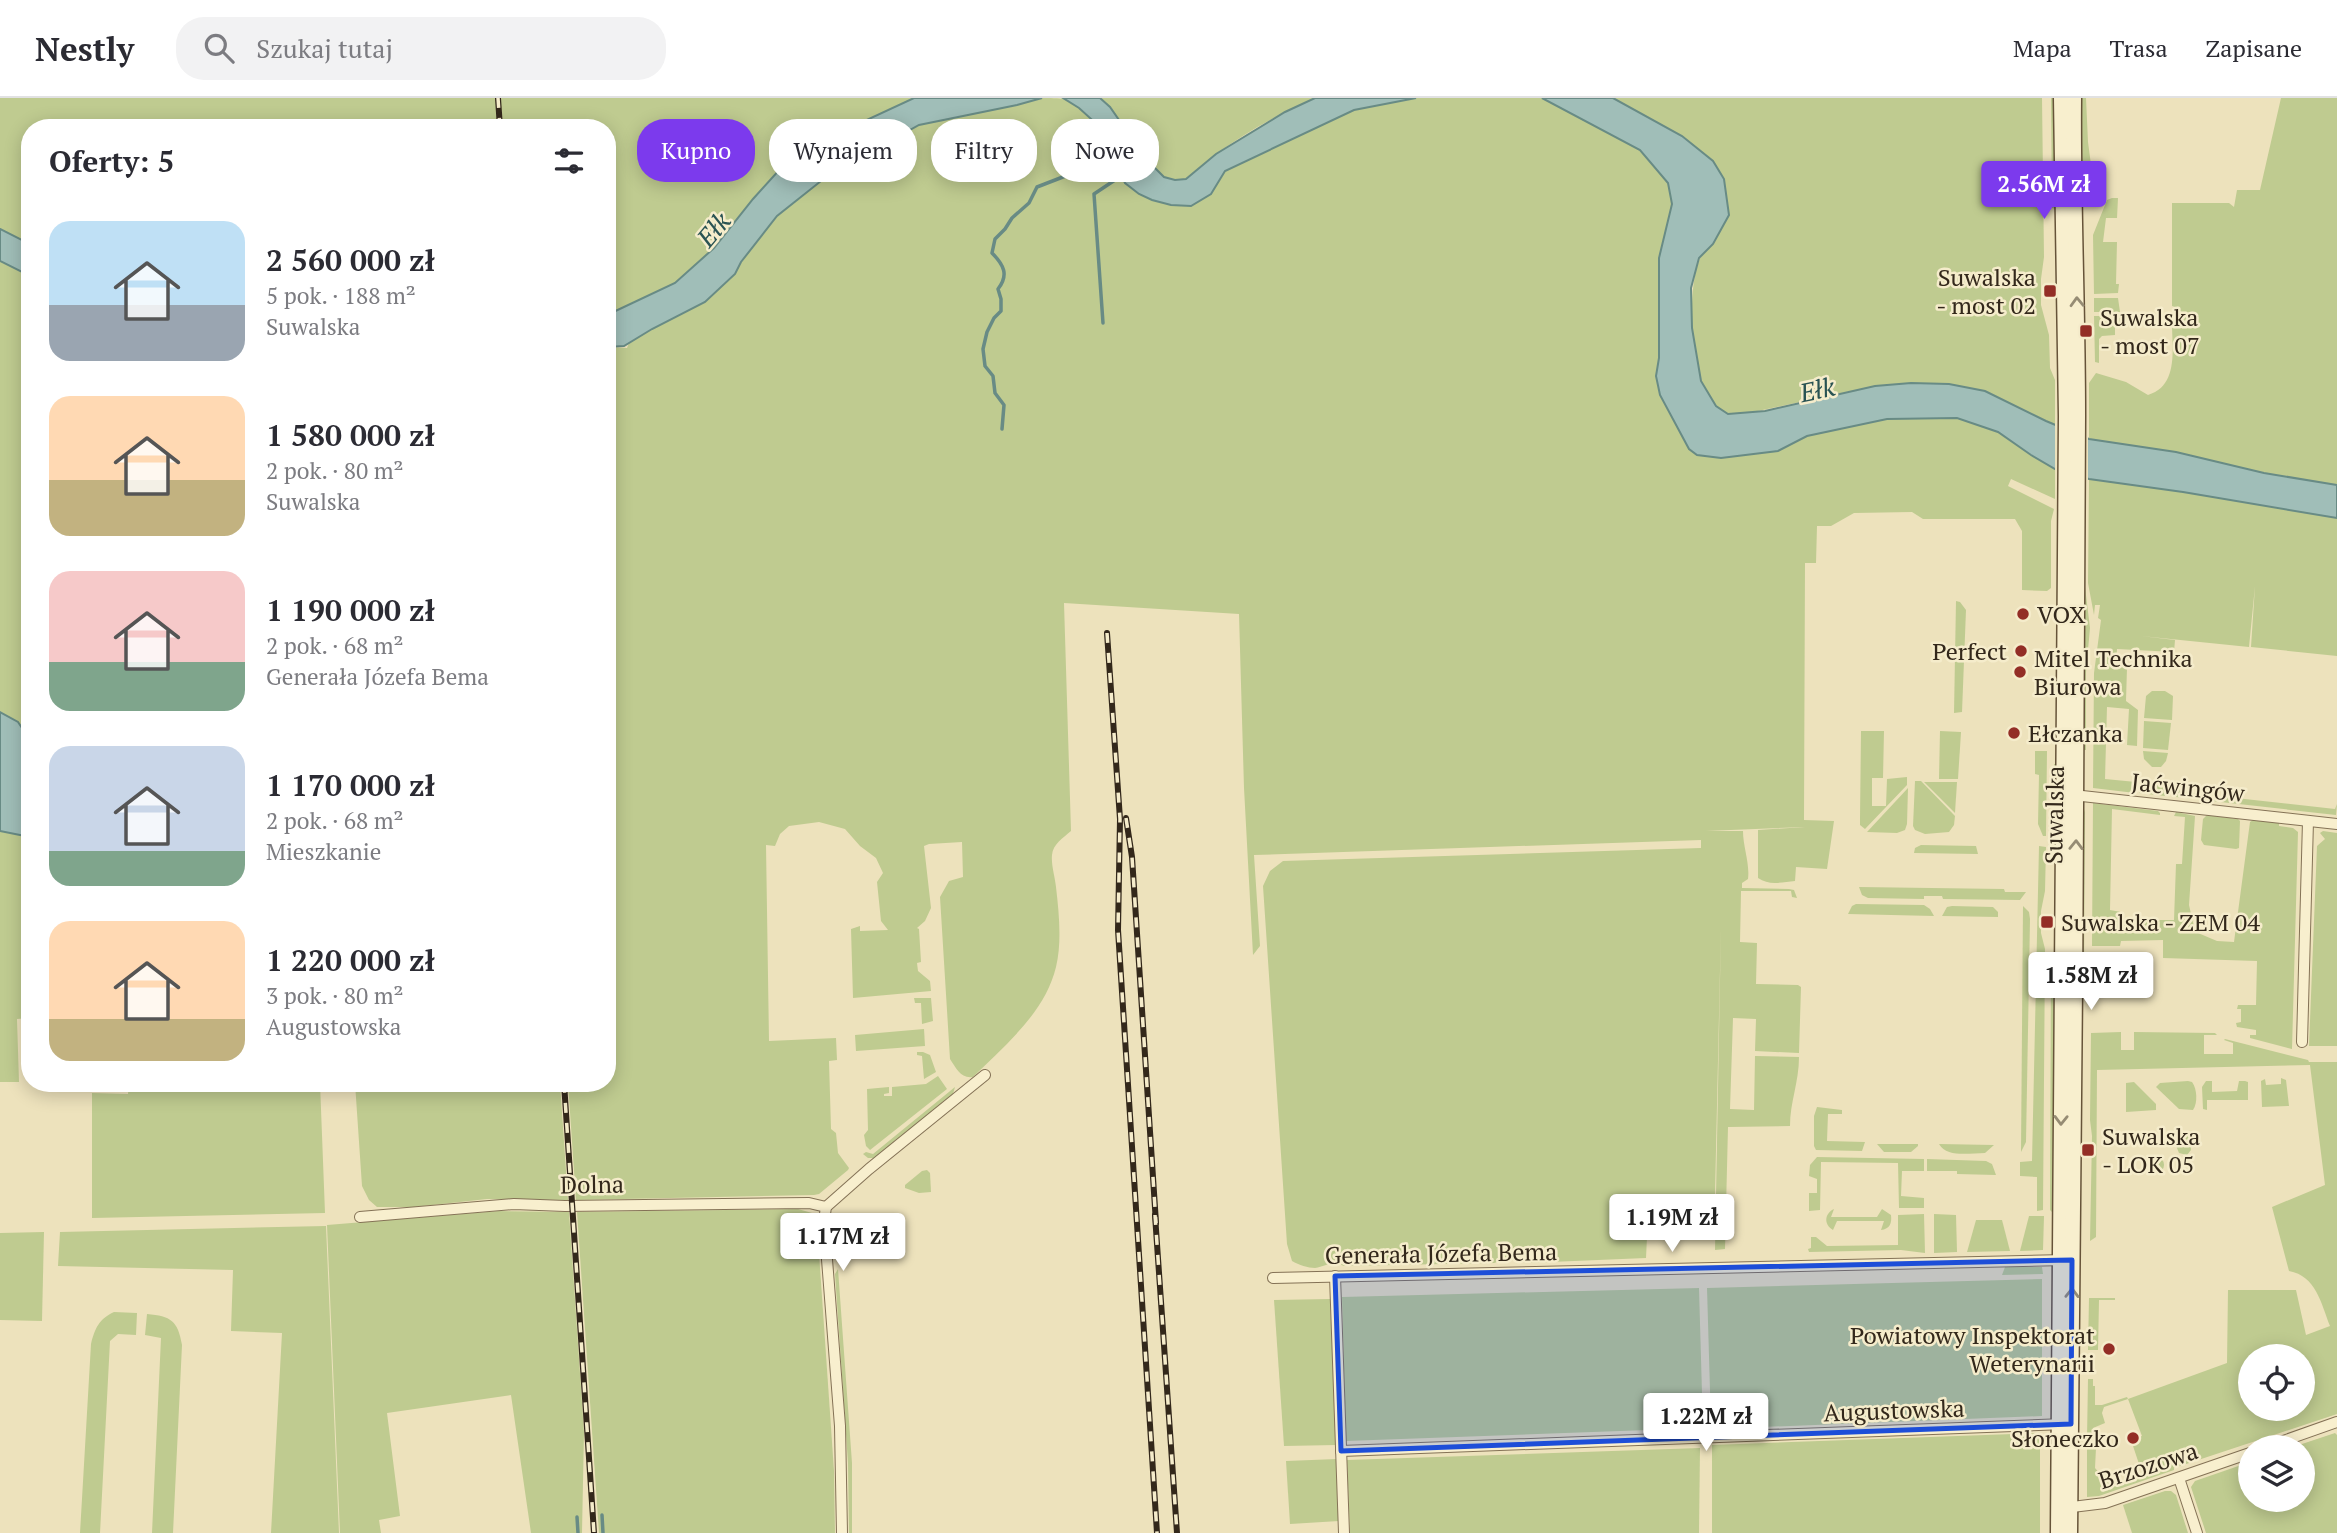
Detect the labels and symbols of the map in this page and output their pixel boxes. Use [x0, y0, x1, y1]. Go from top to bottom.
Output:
pin: 2.56M zł [1972, 162, 2116, 221]
water label: Ełk [688, 204, 738, 254]
place label: Suwalska - most 02 [1936, 261, 2036, 321]
marker: Suwalska - most 02 [2042, 283, 2058, 299]
one-way arrow [2069, 296, 2085, 306]
place label: Suwalska - most 07 [2100, 301, 2200, 361]
marker: Suwalska - most 07 [2078, 323, 2094, 339]
water label: Ełk [1795, 369, 1838, 409]
place label: VOX [2037, 598, 2086, 630]
marker: VOX [2015, 606, 2031, 622]
place label: Perfect [1932, 635, 2007, 667]
place label: Mitel Technika Biurowa [2034, 642, 2193, 702]
marker: Perfect [2013, 643, 2029, 659]
marker: Mitel Technika Biurowa [2012, 664, 2028, 680]
place label: Ełczanka [2028, 717, 2123, 749]
marker: Ełczanka [2006, 725, 2022, 741]
street label: Jaćwingów [2130, 765, 2247, 809]
street label: Suwalska [2037, 766, 2071, 864]
one-way arrow [2068, 840, 2084, 850]
place label: Suwalska - ZEM 04 [2061, 906, 2260, 938]
marker: Suwalska - ZEM 04 [2039, 914, 2055, 930]
pin: 1.58M zł [2019, 953, 2163, 1012]
one-way arrow [2053, 1116, 2069, 1126]
place label: Suwalska - LOK 05 [2102, 1120, 2200, 1180]
marker: Suwalska - LOK 05 [2080, 1142, 2096, 1158]
street label: Dolna [560, 1167, 624, 1201]
pin: 1.19M zł [1600, 1194, 1744, 1254]
pin: 1.17M zł [771, 1214, 915, 1273]
street label: Generała Józefa Bema [1324, 1235, 1558, 1271]
one-way arrow [2064, 1288, 2080, 1298]
place label: Powiatowy Inspektorat Weterynarii [1850, 1319, 2095, 1379]
marker: Powiatowy Inspektorat Weterynarii [2101, 1341, 2117, 1357]
street label: Augustowska [1823, 1392, 1965, 1428]
pin: 1.22M zł [1634, 1394, 1778, 1453]
place label: Słoneczko [2011, 1422, 2119, 1454]
marker: Słoneczko [2125, 1430, 2141, 1446]
street label: Brzozowa [2094, 1434, 2202, 1496]

